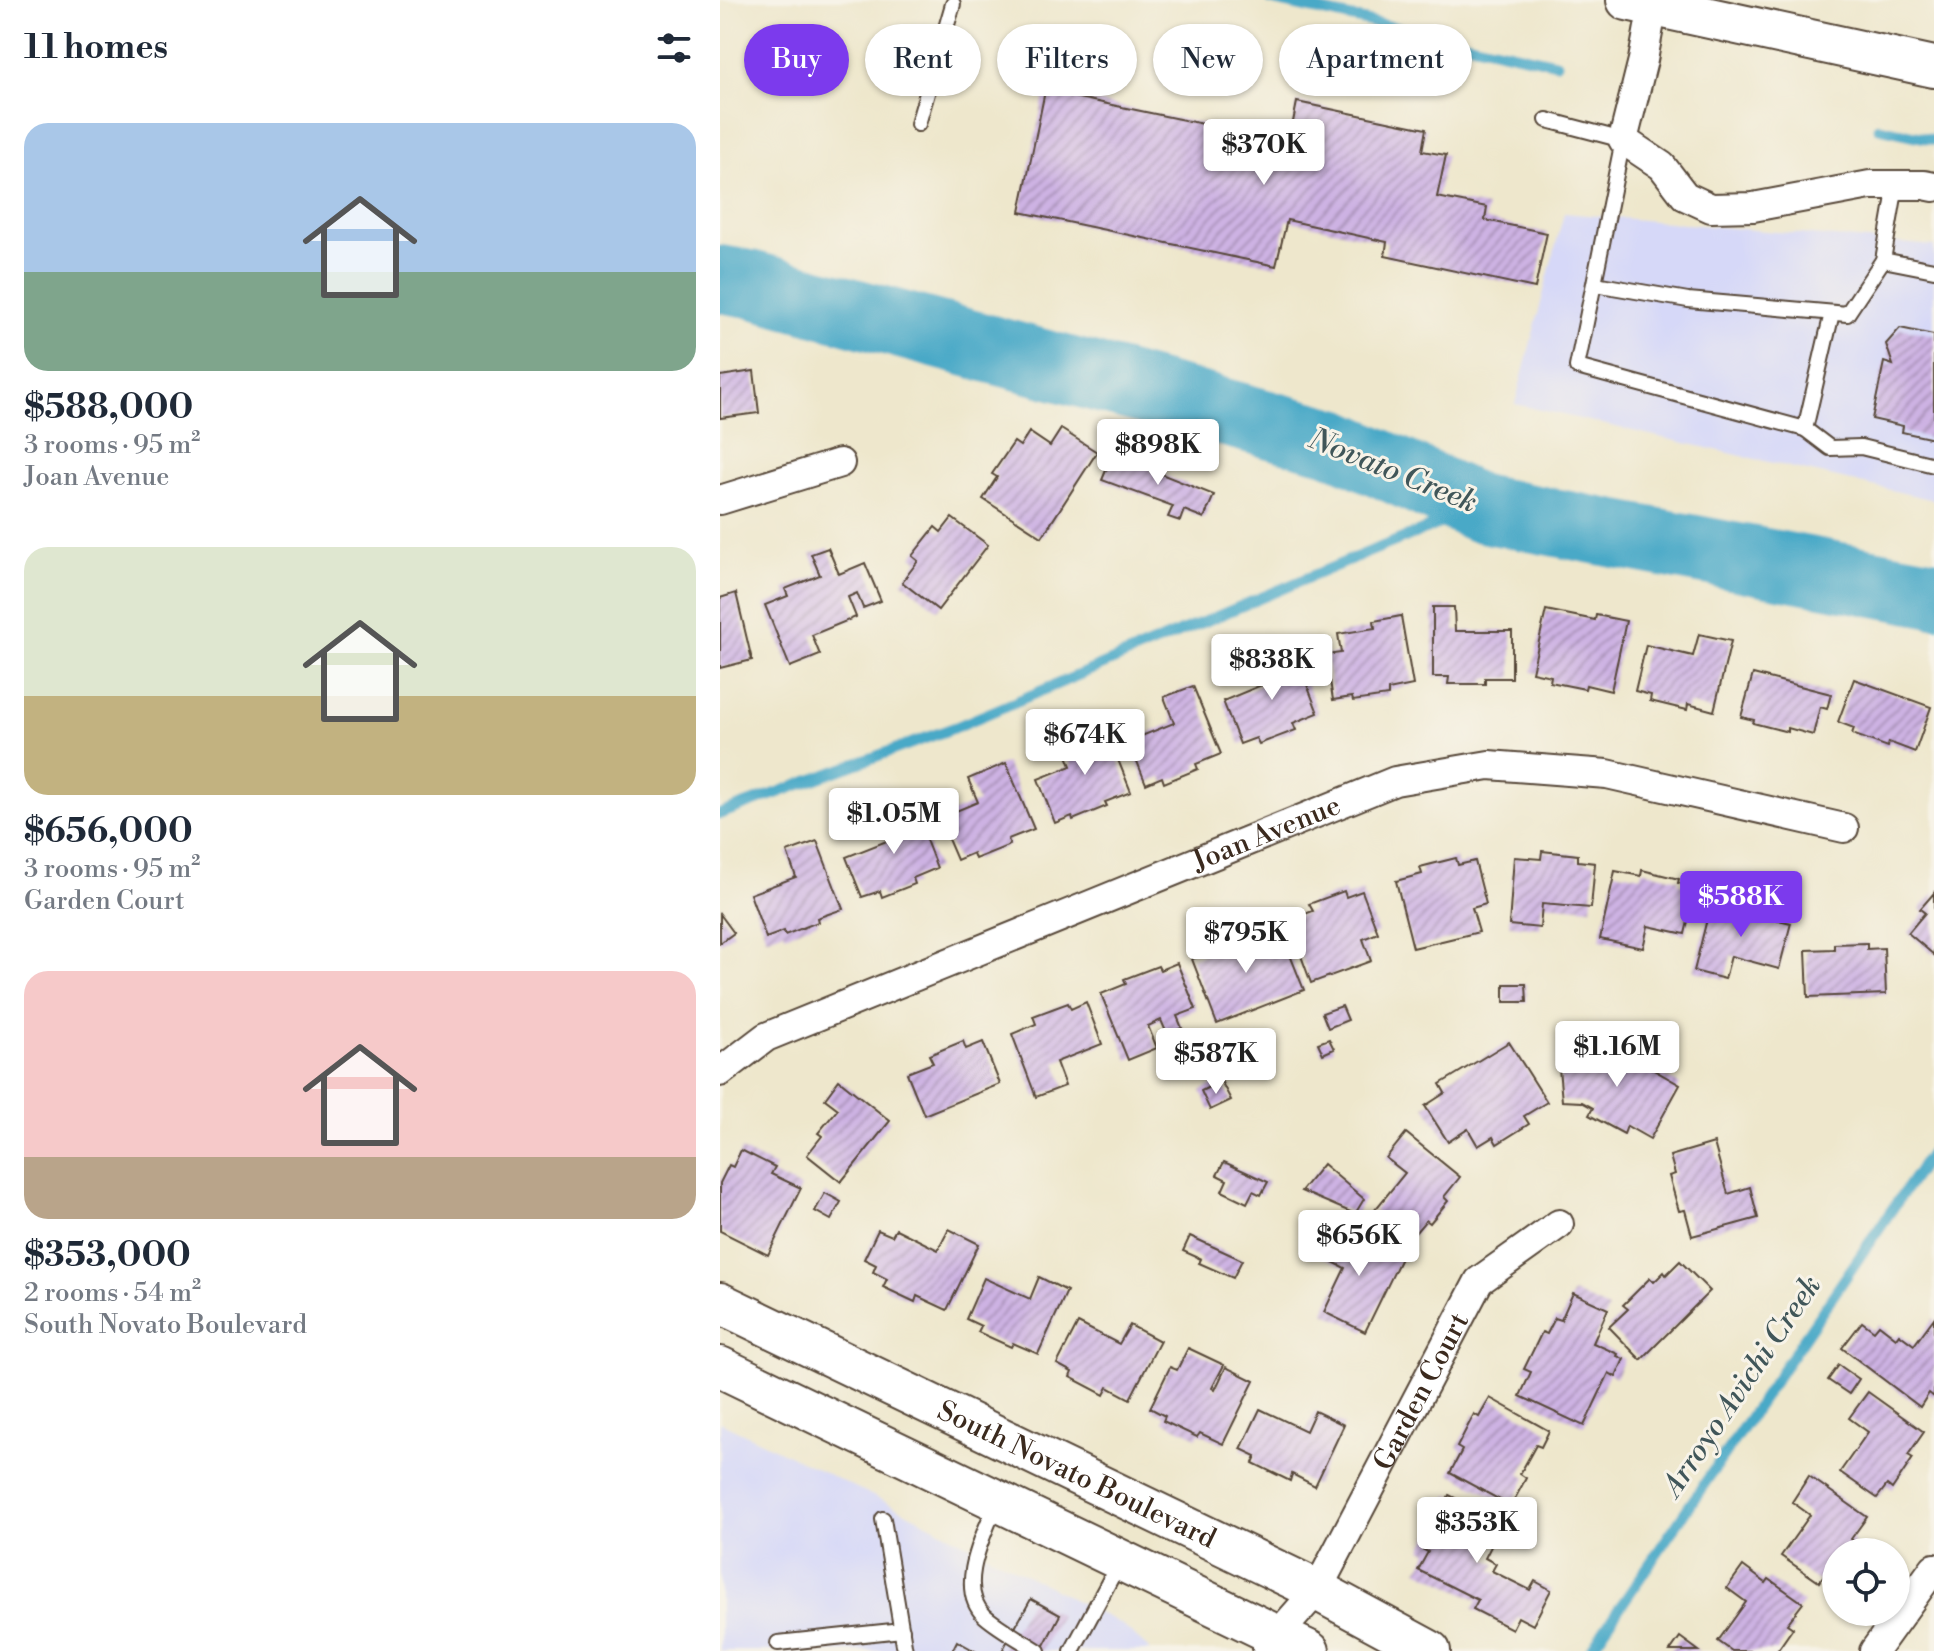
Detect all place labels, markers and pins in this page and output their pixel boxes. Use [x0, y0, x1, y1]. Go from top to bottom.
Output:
pin: $370K [1208, 119, 1320, 187]
pin: $898K [1102, 419, 1214, 487]
pin: $838K [1216, 634, 1328, 702]
pin: $674K [1029, 709, 1141, 777]
pin: $1.05M [829, 788, 959, 856]
pin: $588K [1685, 871, 1797, 939]
pin: $795K [1190, 907, 1302, 975]
pin: $1.16M [1552, 1021, 1682, 1089]
pin: $587K [1160, 1028, 1272, 1096]
pin: $656K [1303, 1210, 1415, 1278]
pin: $353K [1421, 1497, 1533, 1565]

